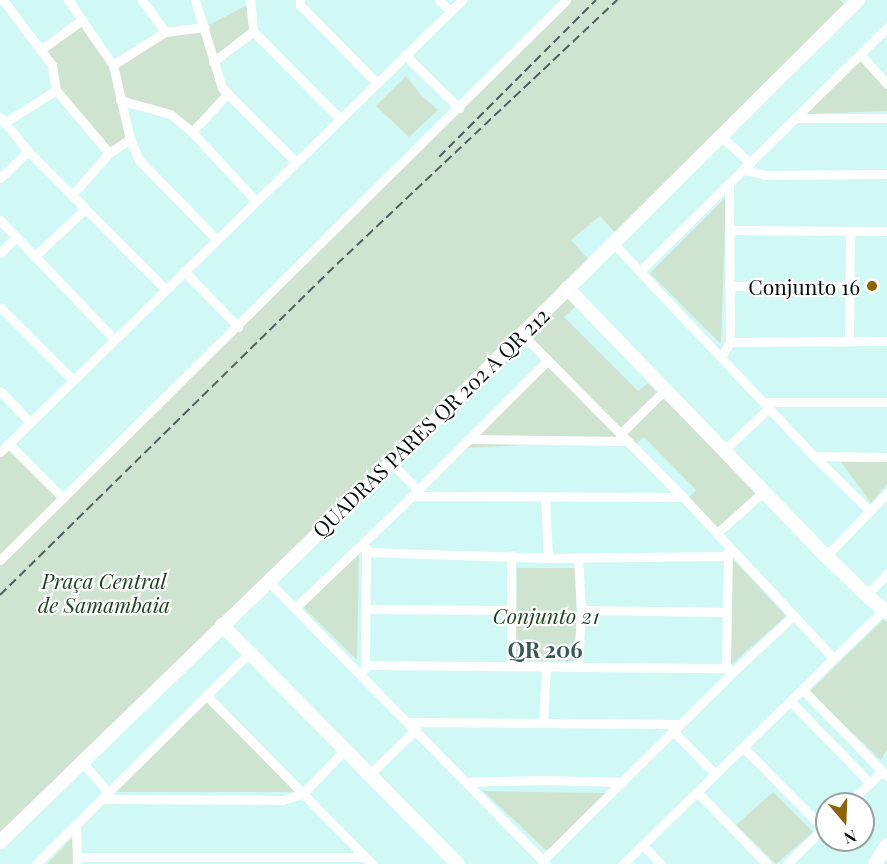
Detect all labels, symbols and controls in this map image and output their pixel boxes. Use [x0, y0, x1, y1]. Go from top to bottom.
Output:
place label: Conjunto 16 [748, 273, 860, 299]
marker: Conjunto 16 [865, 279, 879, 293]
street label: QUADRAS PARES QR 202 A QR 212 [306, 302, 554, 542]
park label: Praça Central de Samambaia [38, 567, 170, 617]
park label: Conjunto 21 [493, 602, 599, 628]
district label: QR 206 [507, 637, 583, 663]
north arrow [815, 792, 875, 852]
text: N [841, 826, 859, 849]

